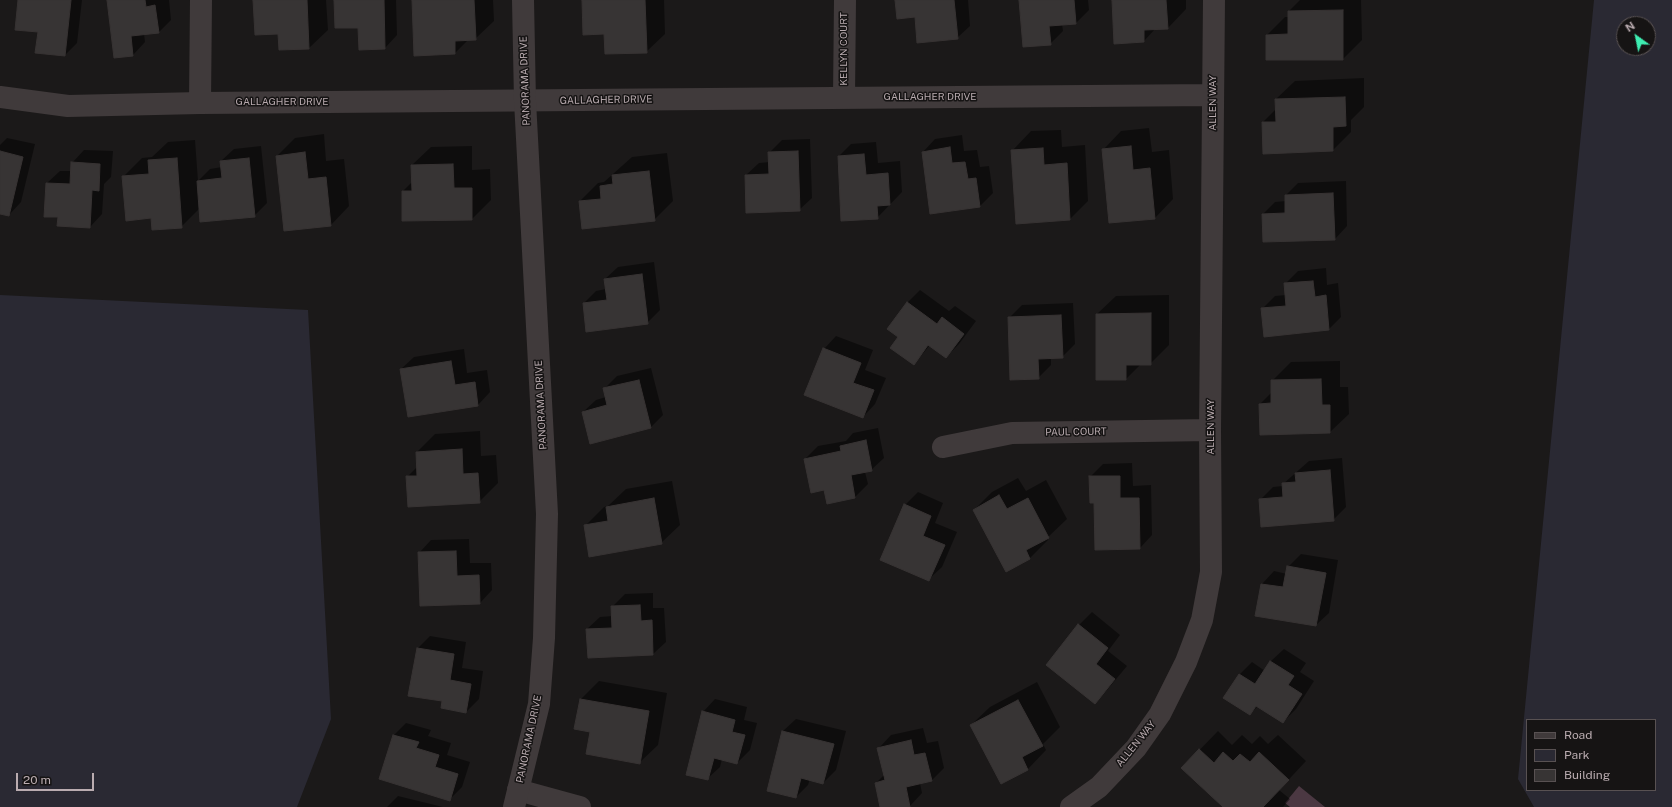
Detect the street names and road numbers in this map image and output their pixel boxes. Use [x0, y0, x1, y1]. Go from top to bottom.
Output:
street label: KELLYN COURT [838, 12, 850, 86]
street label: PANORAMA DRIVE [517, 36, 533, 126]
street label: ALLEN WAY [1207, 75, 1219, 131]
street label: GALLAGHER DRIVE [884, 91, 976, 103]
street label: GALLAGHER DRIVE [559, 93, 653, 107]
street label: GALLAGHER DRIVE [236, 96, 328, 108]
street label: PANORAMA DRIVE [533, 360, 549, 450]
street label: ALLEN WAY [1205, 399, 1217, 455]
street label: PAUL COURT [1045, 425, 1107, 439]
street label: PANORAMA DRIVE [514, 694, 544, 784]
street label: ALLEN WAY [1114, 719, 1158, 769]

